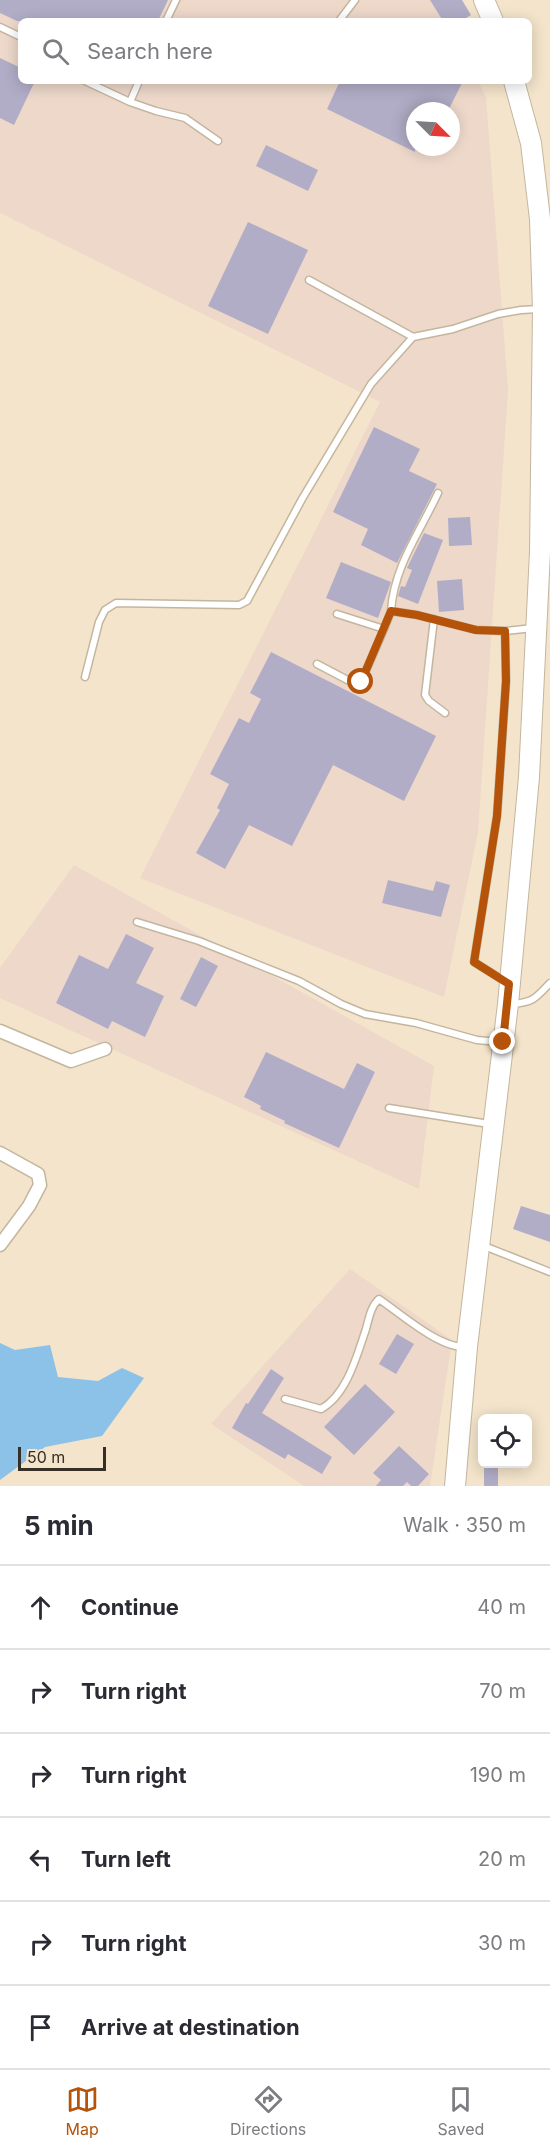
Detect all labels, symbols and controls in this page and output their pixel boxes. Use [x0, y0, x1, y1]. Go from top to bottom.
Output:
search box [18, 18, 532, 84]
icon: search [39, 35, 72, 68]
text: Search here [87, 38, 213, 64]
north arrow [406, 102, 460, 156]
route start [347, 668, 373, 694]
route end [489, 1028, 515, 1054]
map controls [478, 1414, 532, 1468]
button: locate [478, 1414, 532, 1468]
scale bar [18, 1444, 106, 1472]
text: 50 m [27, 1447, 65, 1467]
text: 5 min [24, 1510, 94, 1541]
text: Walk · 350 m [403, 1513, 526, 1537]
icon: ahead [24, 1591, 57, 1624]
text: Continue [81, 1594, 179, 1620]
text: 40 m [477, 1595, 526, 1619]
icon: right [24, 1675, 57, 1708]
text: Turn right [81, 1678, 187, 1704]
text: 70 m [479, 1679, 526, 1703]
icon: right [24, 1759, 57, 1792]
text: Turn right [81, 1762, 187, 1788]
text: 190 m [470, 1763, 526, 1787]
icon: left [24, 1843, 57, 1876]
text: Turn left [81, 1846, 171, 1872]
text: 20 m [478, 1847, 526, 1871]
icon: right [24, 1927, 57, 1960]
text: Turn right [81, 1930, 187, 1956]
text: 30 m [478, 1931, 526, 1955]
icon: arrive [24, 2011, 57, 2044]
text: Arrive at destination [81, 2014, 300, 2040]
tab: Map [66, 2083, 99, 2139]
tab: Directions [230, 2083, 306, 2139]
tab: Saved [438, 2083, 484, 2139]

